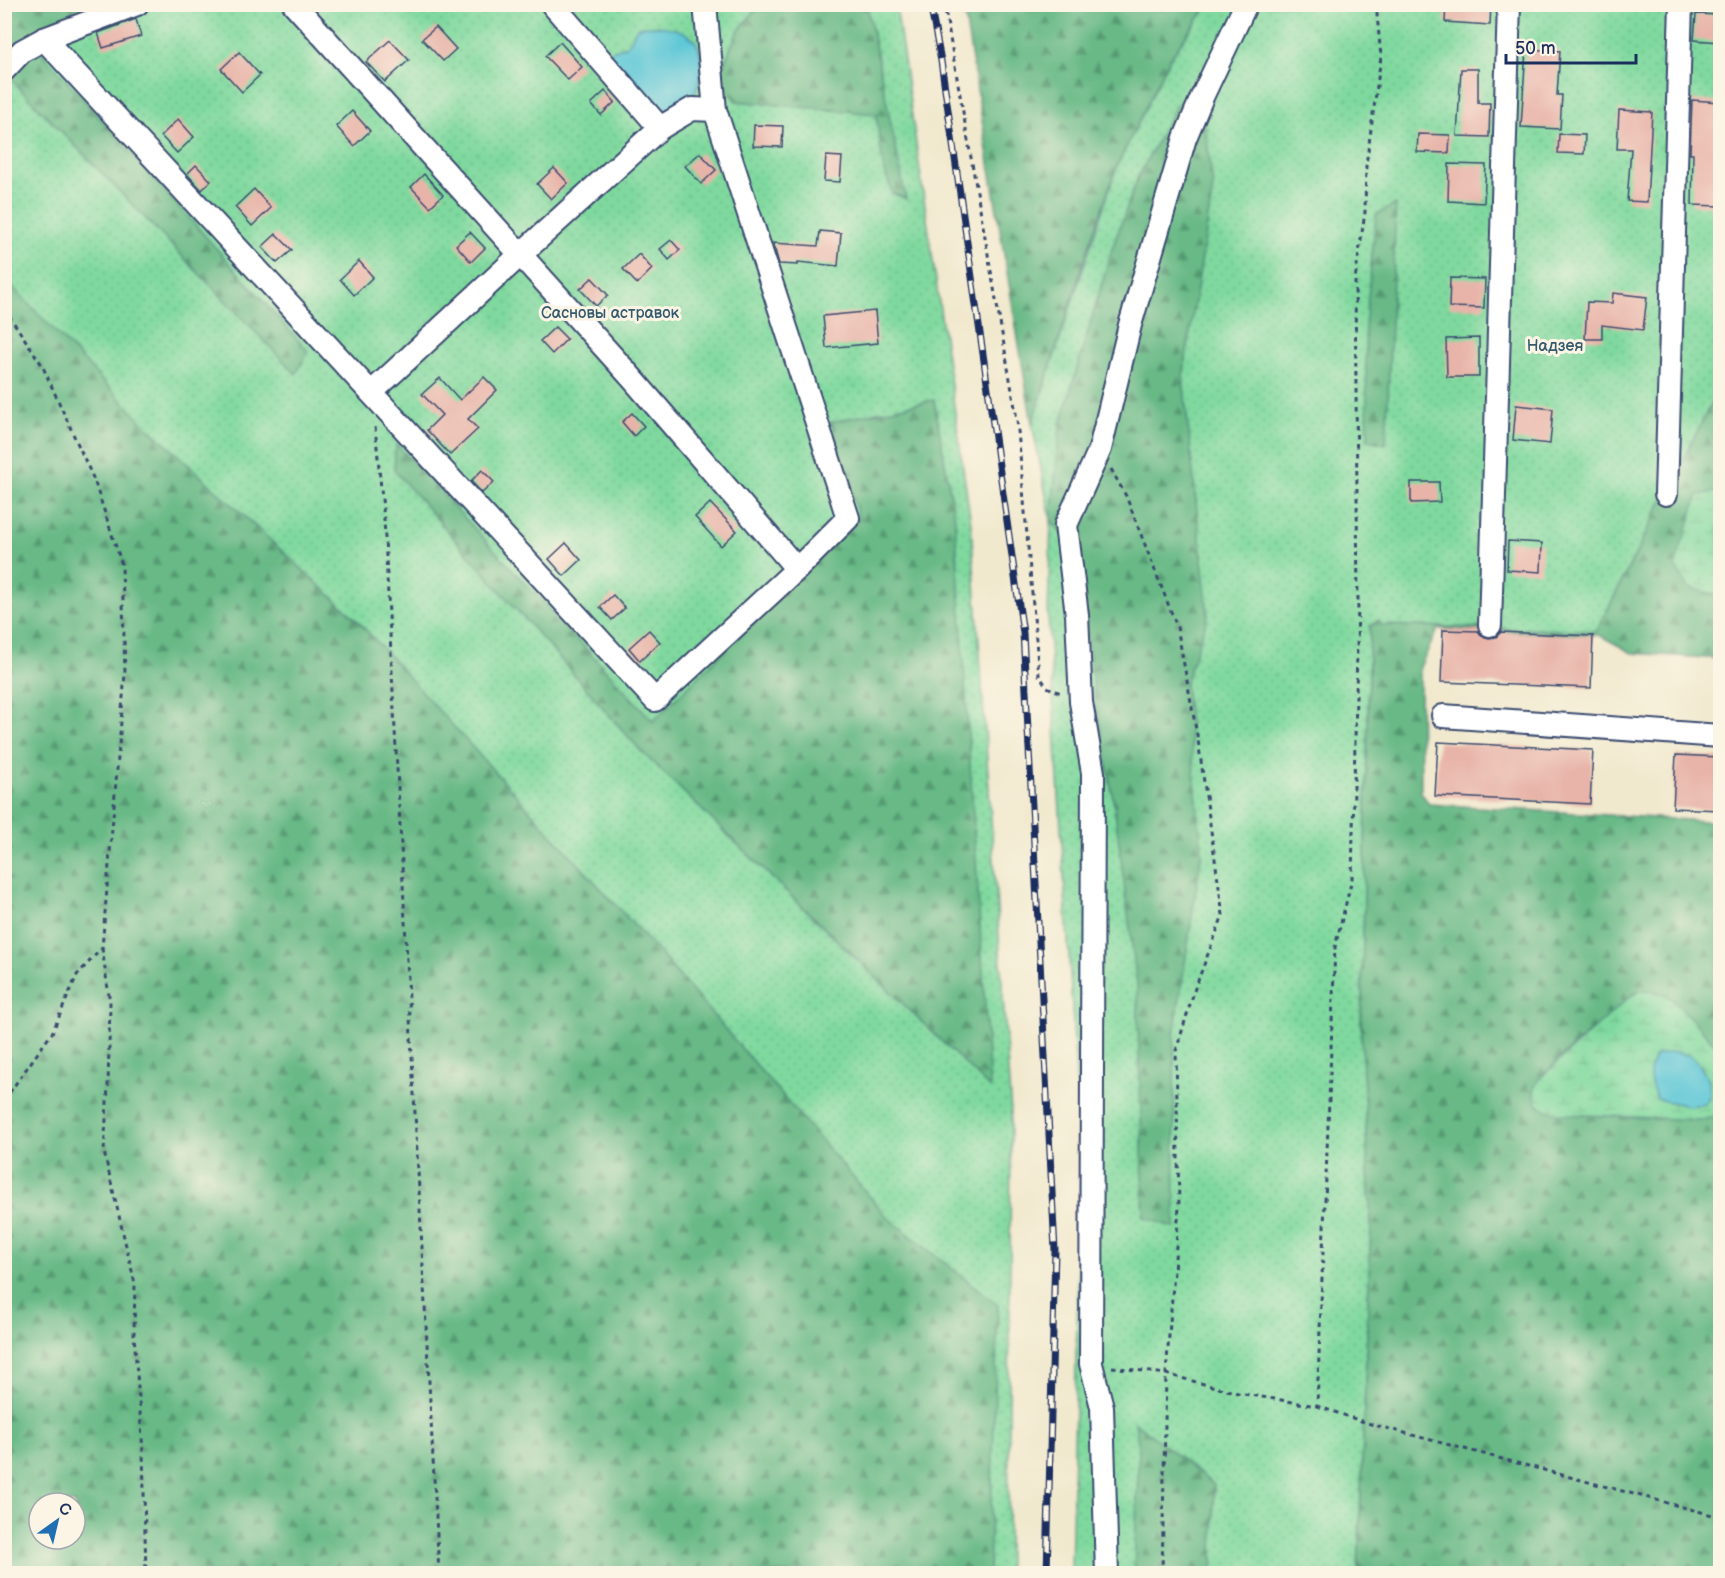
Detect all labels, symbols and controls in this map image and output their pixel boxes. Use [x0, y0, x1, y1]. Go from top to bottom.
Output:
scale bar [1506, 27, 1636, 65]
text: 50 m [1515, 38, 1556, 59]
park label: Сасновы астравок [541, 304, 680, 323]
park label: Надзея [1527, 337, 1583, 356]
north arrow [27, 1491, 87, 1551]
text: С [55, 1499, 74, 1521]

